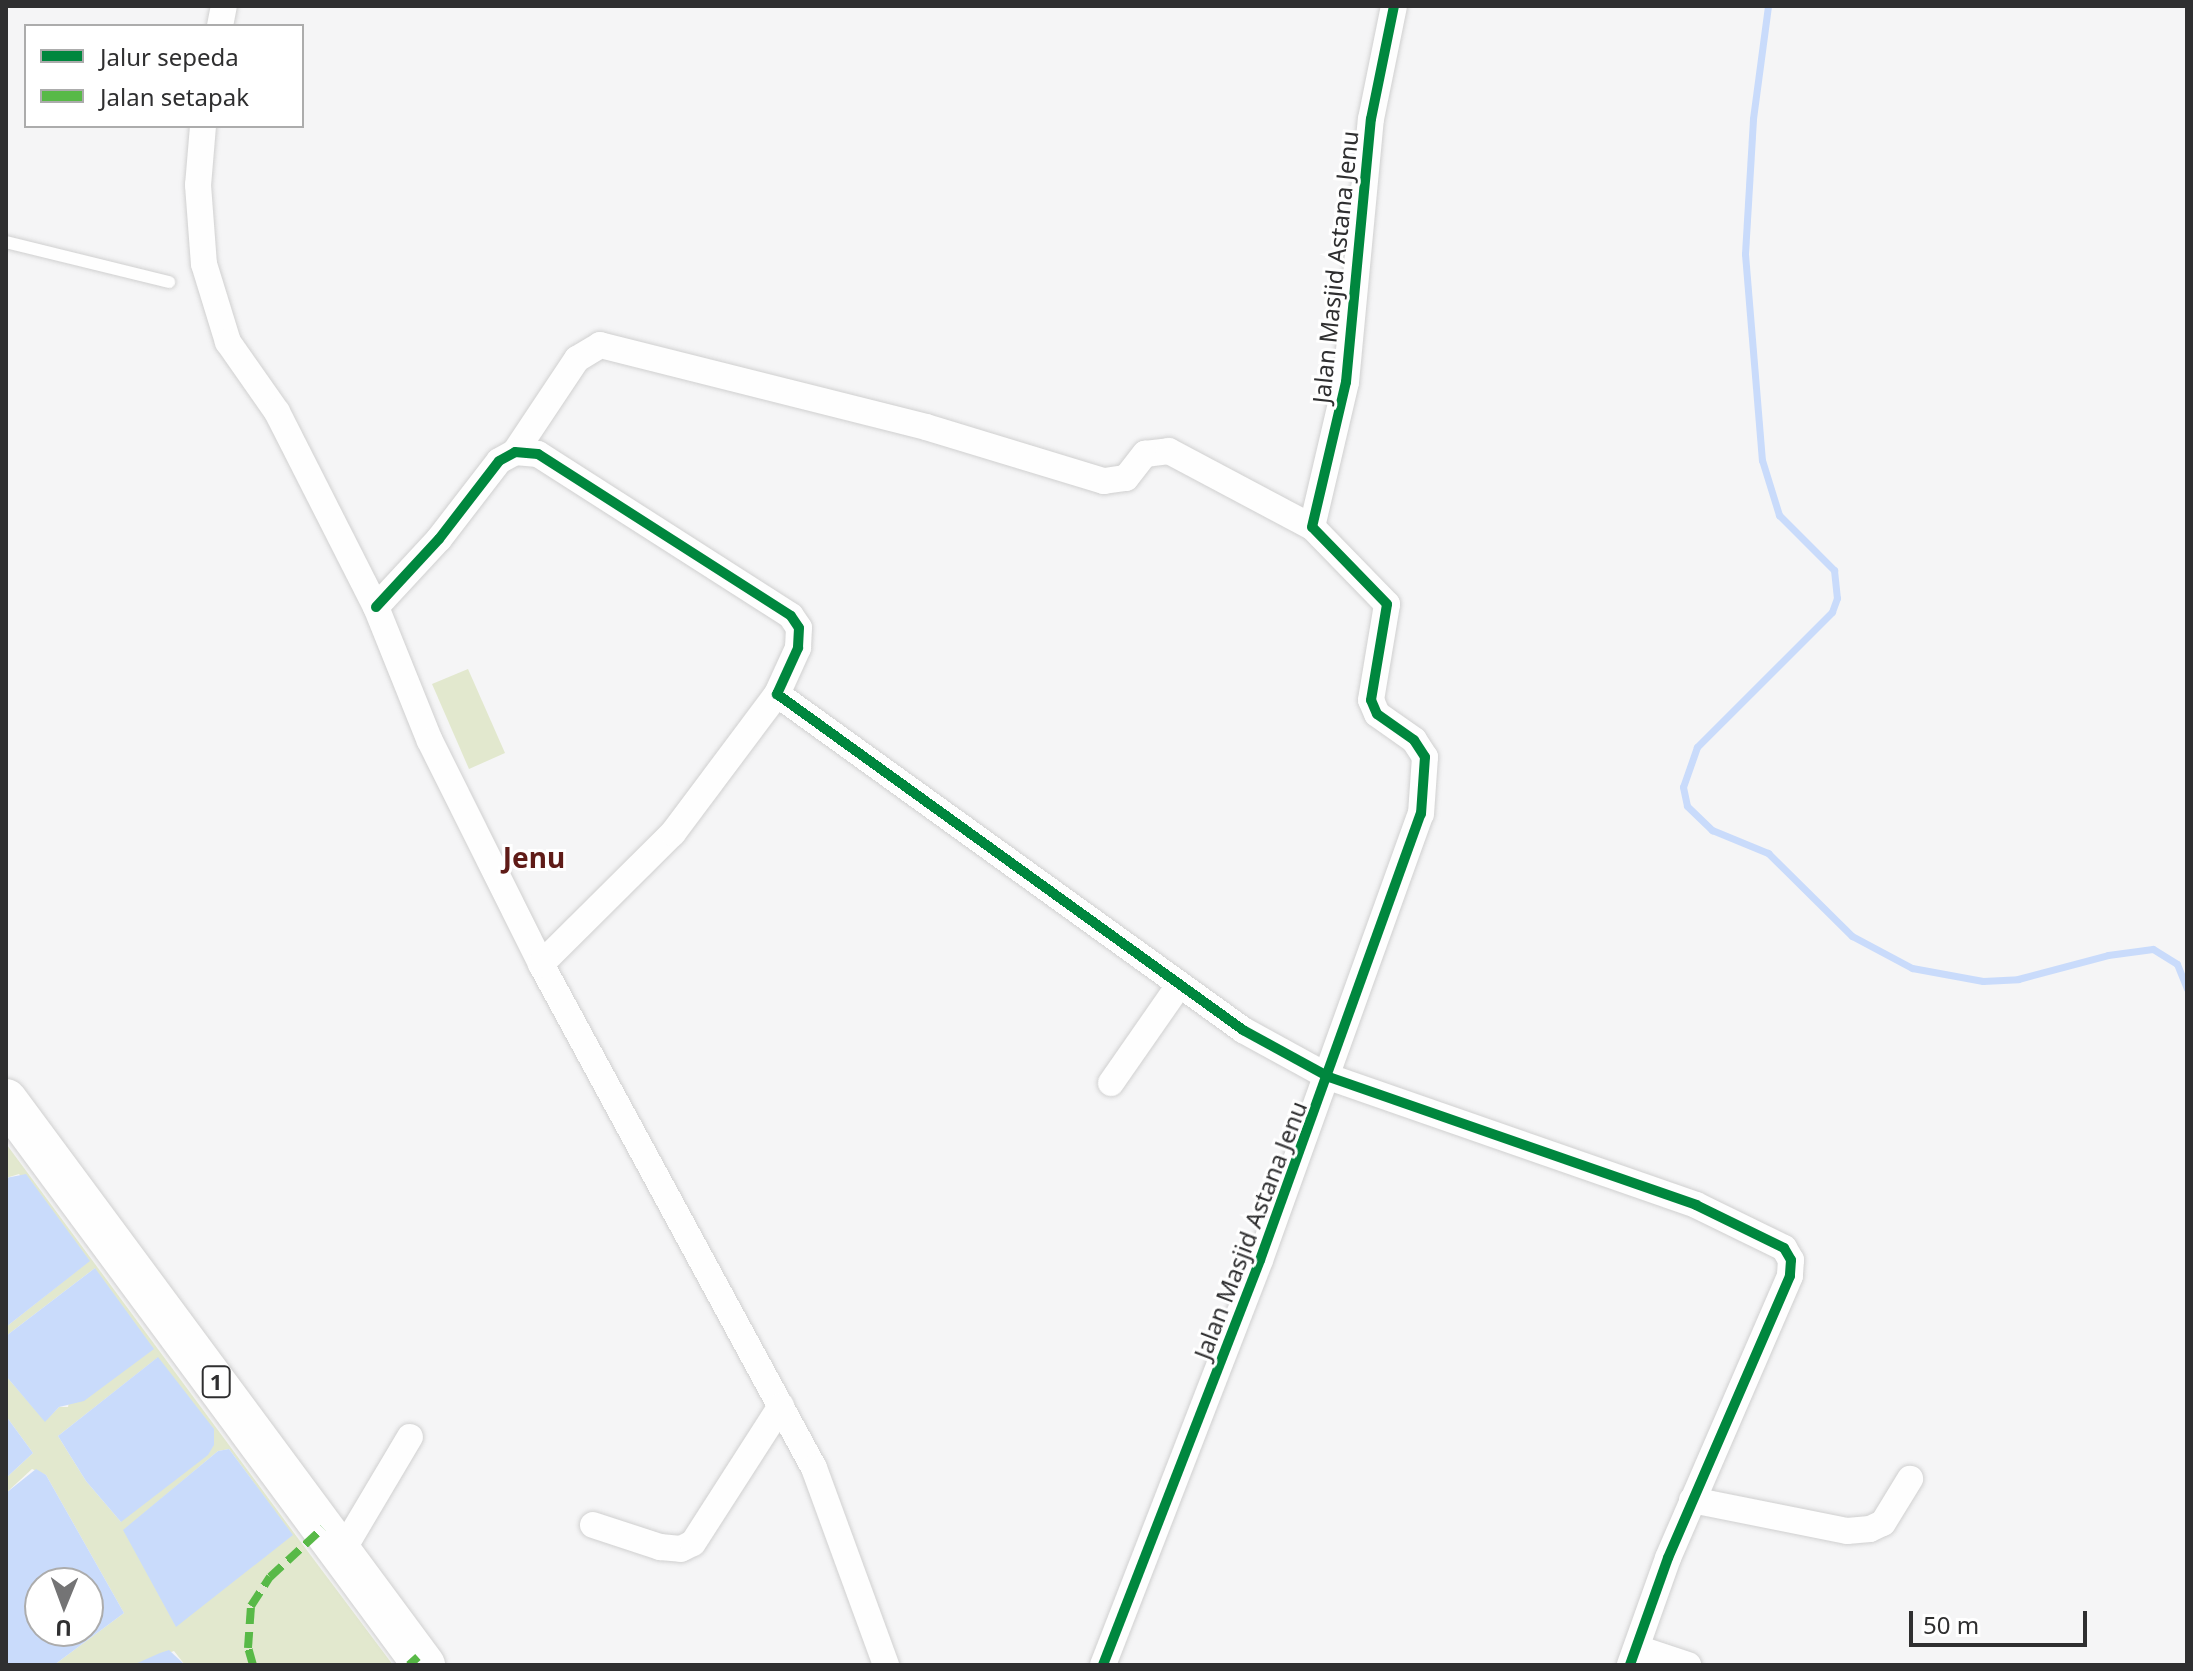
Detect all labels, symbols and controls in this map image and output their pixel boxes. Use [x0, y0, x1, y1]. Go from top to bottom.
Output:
legend [24, 24, 304, 128]
text: Jalur sepeda [100, 40, 239, 73]
text: Jalan setapak [100, 80, 249, 113]
street label: Jalan Masjid Astana Jenu [1306, 129, 1364, 405]
district label: Jenu [503, 840, 565, 874]
street label: Jalan Masjid Astana Jenu [1187, 1097, 1313, 1363]
road number: 1 [200, 1364, 232, 1400]
north arrow [24, 1567, 104, 1647]
scale bar [1913, 1595, 2091, 1645]
text: 50 m [1923, 1608, 1979, 1641]
text: U [55, 1614, 72, 1644]

